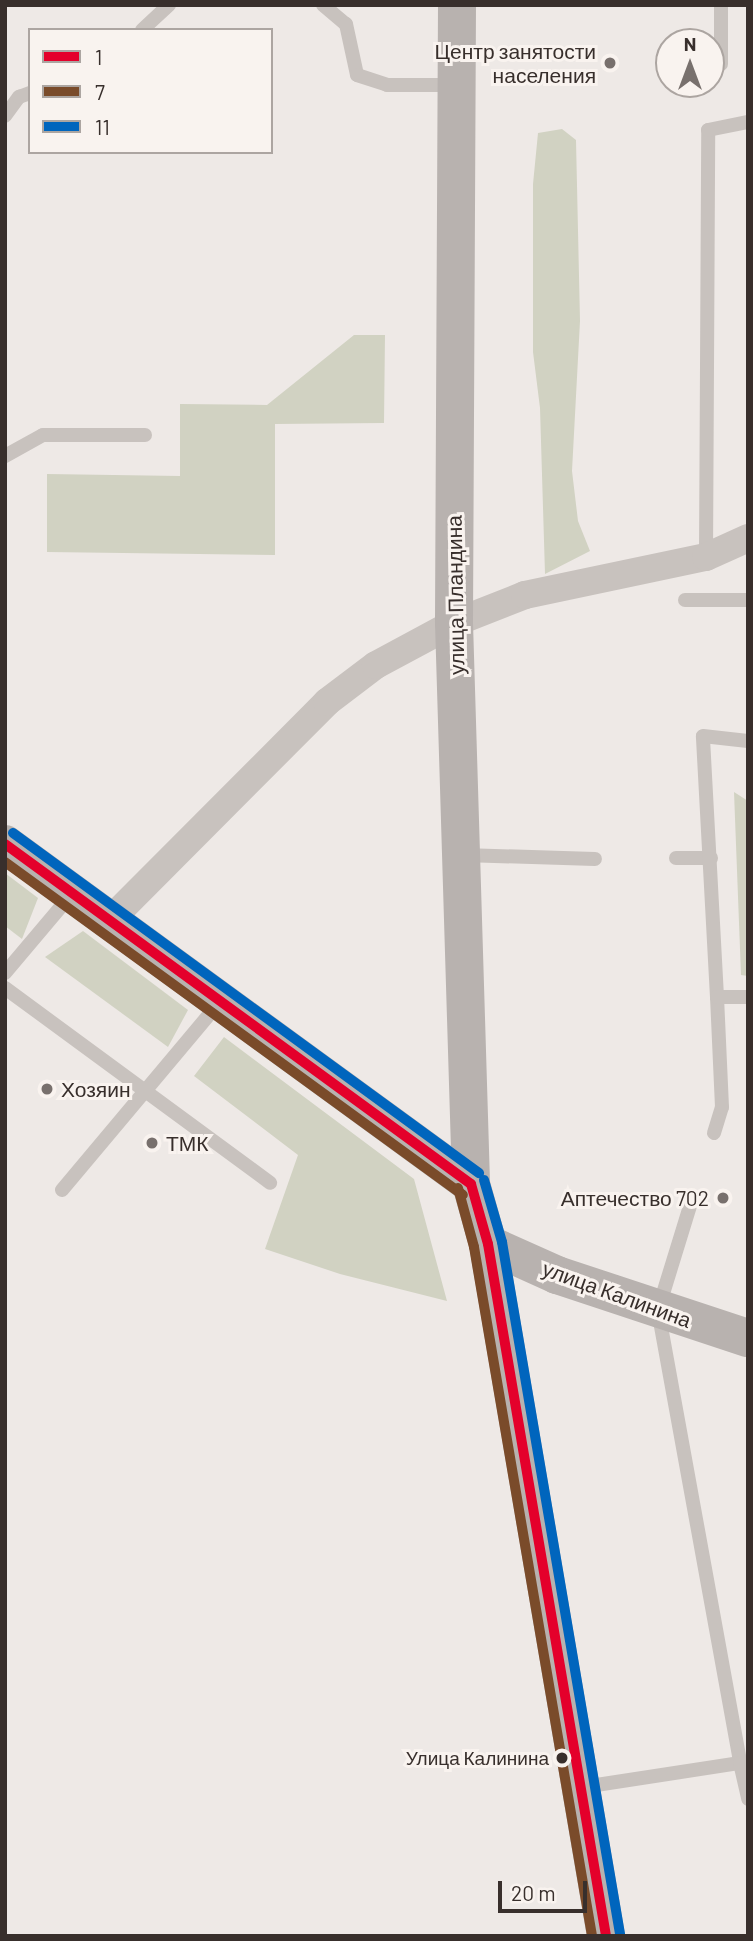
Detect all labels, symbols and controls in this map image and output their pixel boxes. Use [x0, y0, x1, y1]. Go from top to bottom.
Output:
legend [28, 28, 273, 154]
north arrow [655, 28, 725, 98]
text: N [684, 32, 696, 55]
place label: Центр занятости населения [435, 38, 596, 88]
text: 1 [95, 44, 102, 69]
marker: Центр занятости населения [602, 55, 618, 71]
text: 7 [95, 79, 105, 104]
text: 11 [95, 114, 110, 139]
street label: улица Пландина [441, 515, 469, 675]
place label: Хозяин [61, 1076, 131, 1102]
marker: Хозяин [39, 1081, 55, 1097]
place label: ТМК [166, 1130, 209, 1156]
marker: ТМК [144, 1135, 160, 1151]
place label: Аптечество 702 [561, 1185, 709, 1211]
marker: Аптечество 702 [715, 1190, 731, 1206]
street label: улица Калинина [539, 1255, 695, 1333]
place label: Улица Калинина [406, 1747, 549, 1769]
marker: Улица Калинина [555, 1751, 569, 1765]
scale bar [501, 1868, 590, 1912]
text: 20 m [511, 1880, 556, 1905]

